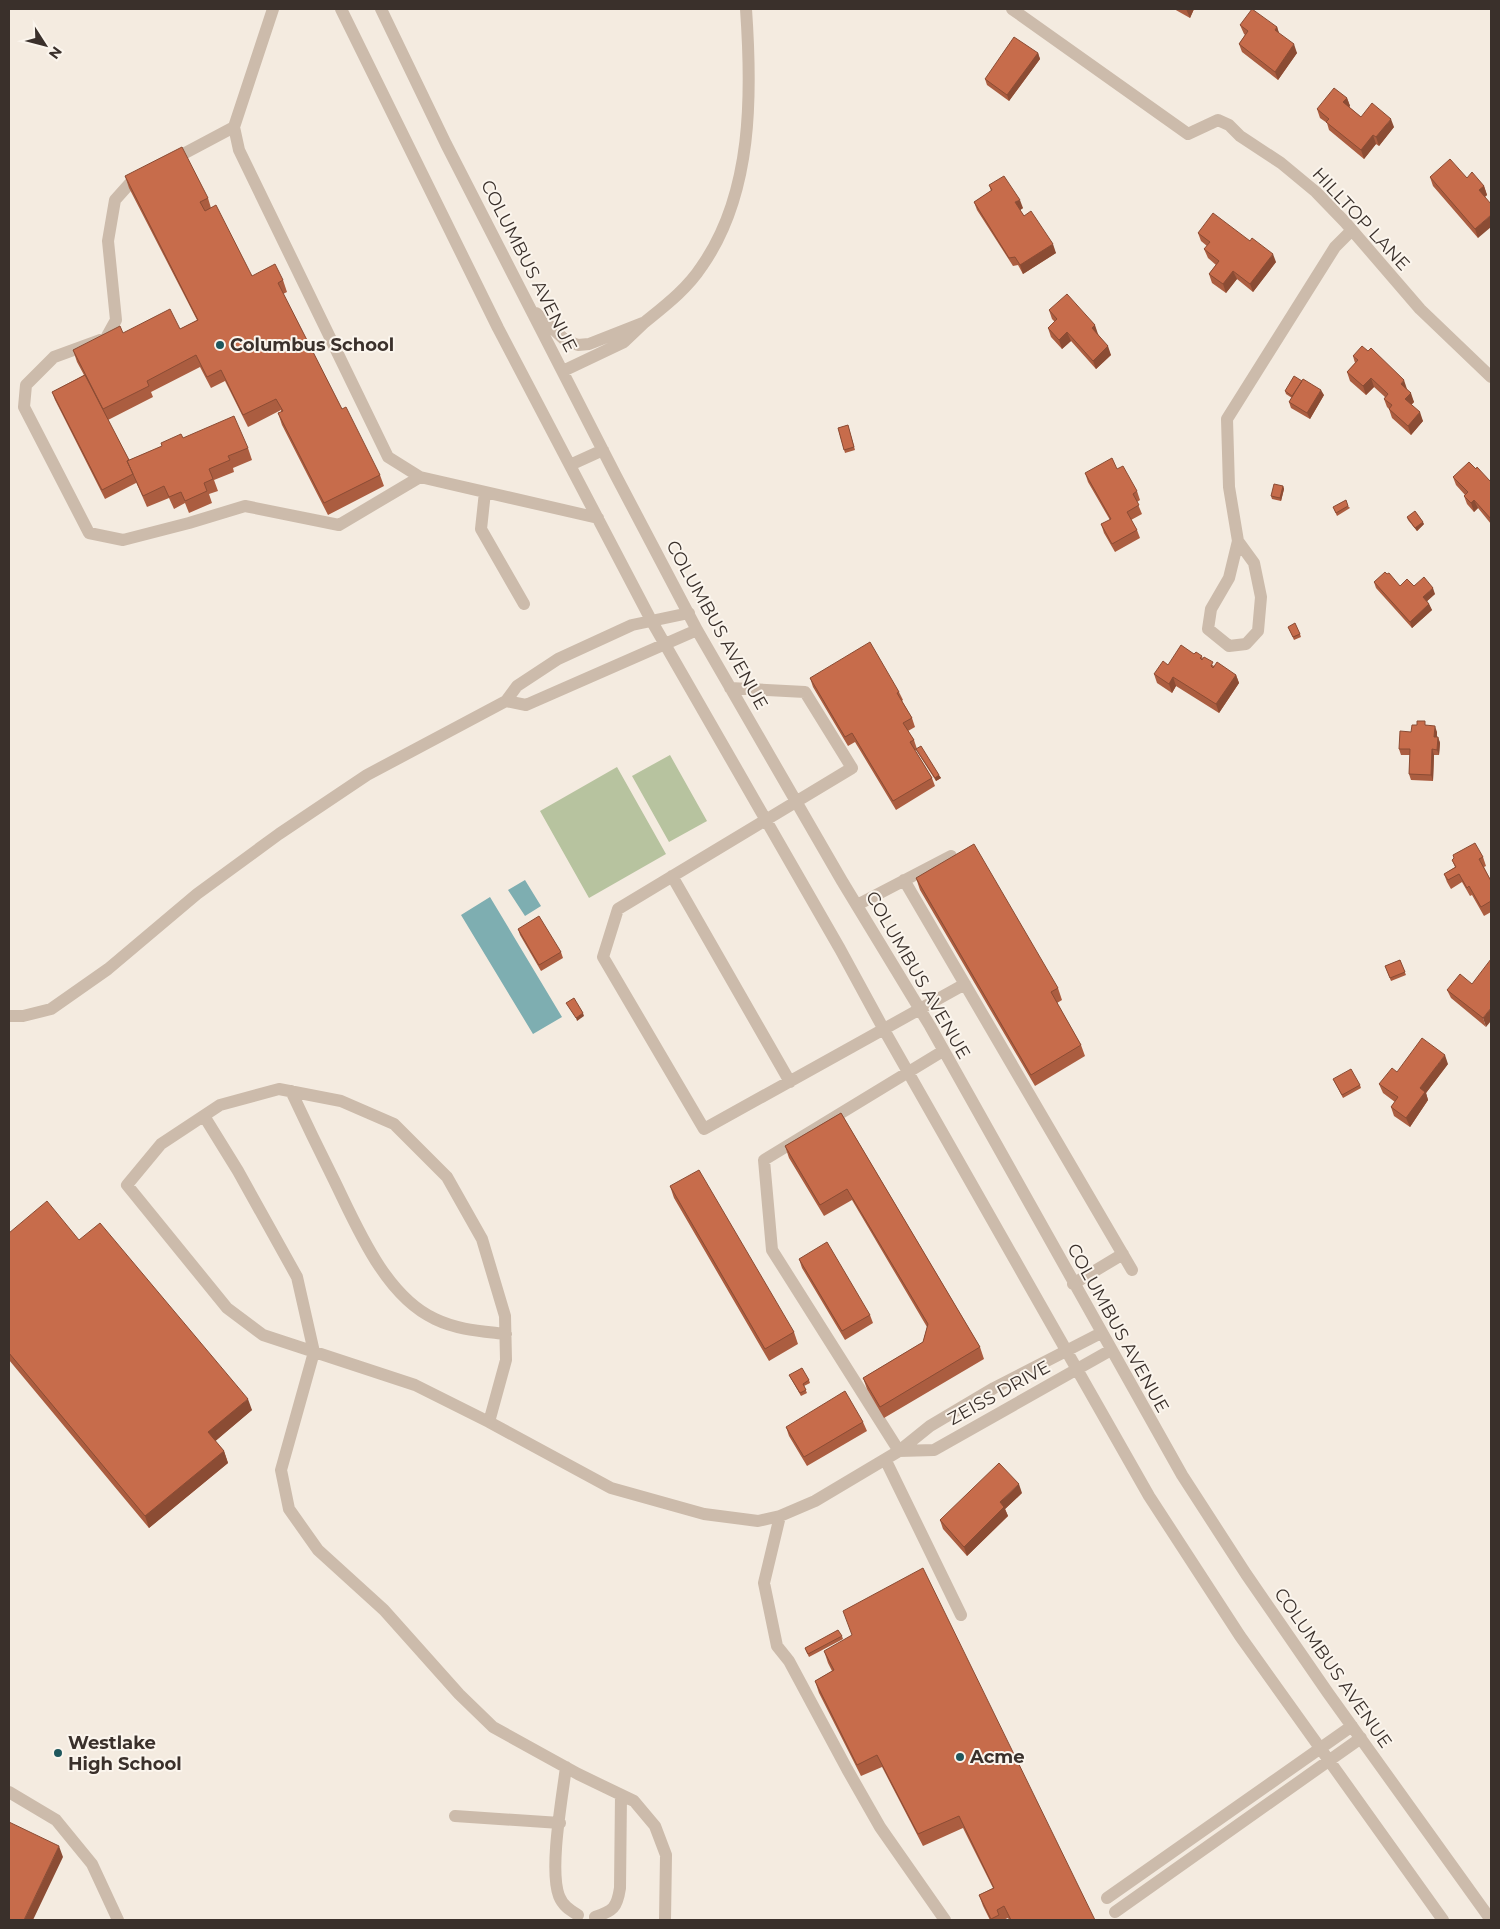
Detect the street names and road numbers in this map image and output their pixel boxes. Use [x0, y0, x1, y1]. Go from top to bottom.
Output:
street label: HILLTOP LANE [1308, 163, 1414, 275]
street label: COLUMBUS AVENUE [476, 176, 582, 356]
street label: COLUMBUS AVENUE [661, 536, 773, 714]
street label: COLUMBUS AVENUE [861, 887, 975, 1063]
street label: COLUMBUS AVENUE [1062, 1239, 1174, 1417]
street label: ZEISS DRIVE [944, 1356, 1054, 1430]
street label: COLUMBUS AVENUE [1269, 1584, 1397, 1752]

